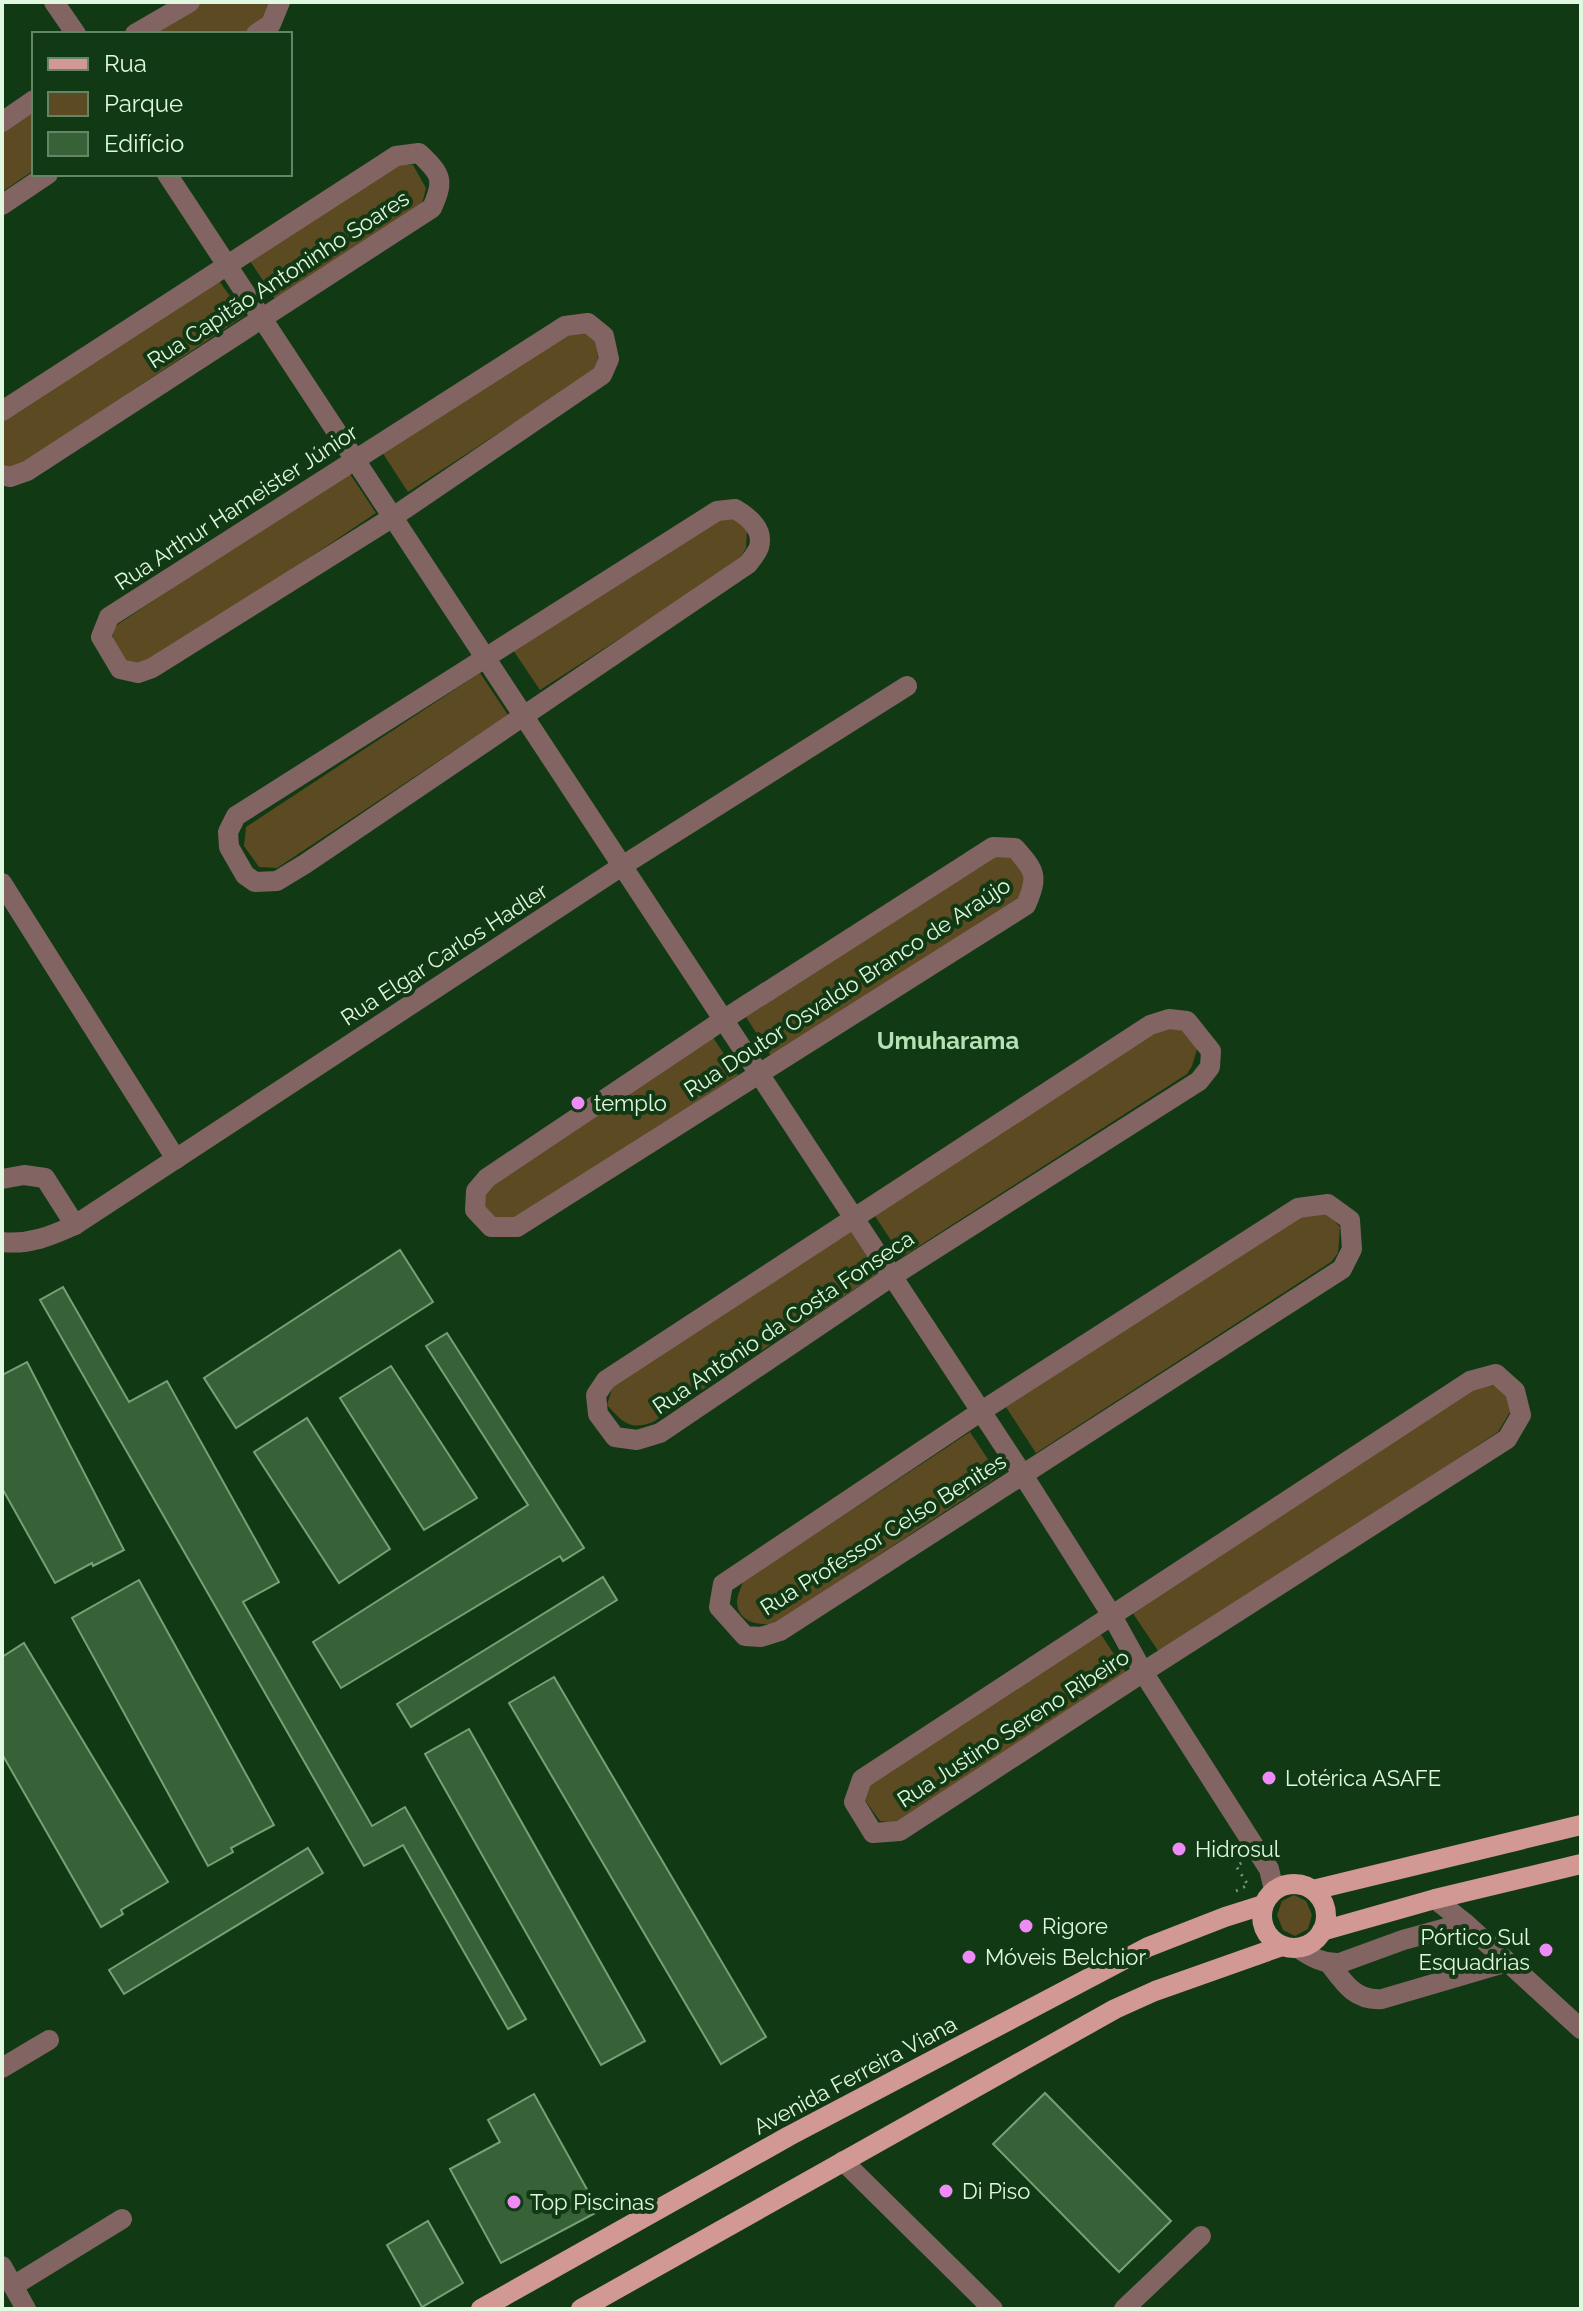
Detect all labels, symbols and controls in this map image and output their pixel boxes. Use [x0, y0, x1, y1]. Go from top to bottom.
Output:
legend [32, 32, 292, 176]
text: Rua [104, 49, 147, 78]
text: Parque [104, 89, 183, 118]
text: Edifício [104, 129, 184, 158]
street label: Rua Capitão Antoninho Soares [142, 185, 414, 373]
street label: Rua Arthur Hameister Júnior [110, 419, 362, 595]
street label: Rua Doutor Osvaldo Branco de Araújo [679, 872, 1015, 1102]
street label: Rua Elgar Carlos Hadler [336, 877, 552, 1031]
district label: Umuharama [877, 1026, 1019, 1055]
place label: templo [594, 1090, 667, 1116]
marker: templo [569, 1094, 587, 1112]
street label: Rua Antônio da Costa Fonseca [648, 1225, 918, 1419]
street label: Rua Professor Celso Benites [755, 1447, 1011, 1621]
street label: Rua Justino Sereno Ribeiro [892, 1643, 1134, 1813]
place label: Lotérica ASAFE [1285, 1765, 1441, 1791]
marker: Lotérica ASAFE [1260, 1769, 1278, 1787]
place label: Hidrosul [1195, 1836, 1280, 1862]
marker: Hidrosul [1170, 1840, 1188, 1858]
place label: Rigore [1042, 1913, 1108, 1939]
marker: Rigore [1017, 1917, 1035, 1935]
place label: Pórtico Sul Esquadrias [1419, 1924, 1530, 1975]
marker: Pórtico Sul Esquadrias [1537, 1941, 1555, 1959]
place label: Móveis Belchior [985, 1944, 1146, 1970]
marker: Móveis Belchior [960, 1948, 978, 1966]
street label: Avenida Ferreira Viana [749, 2010, 961, 2140]
place label: Di Piso [962, 2178, 1030, 2204]
marker: Di Piso [937, 2182, 955, 2200]
place label: Top Piscinas [530, 2189, 655, 2215]
marker: Top Piscinas [505, 2193, 523, 2211]

